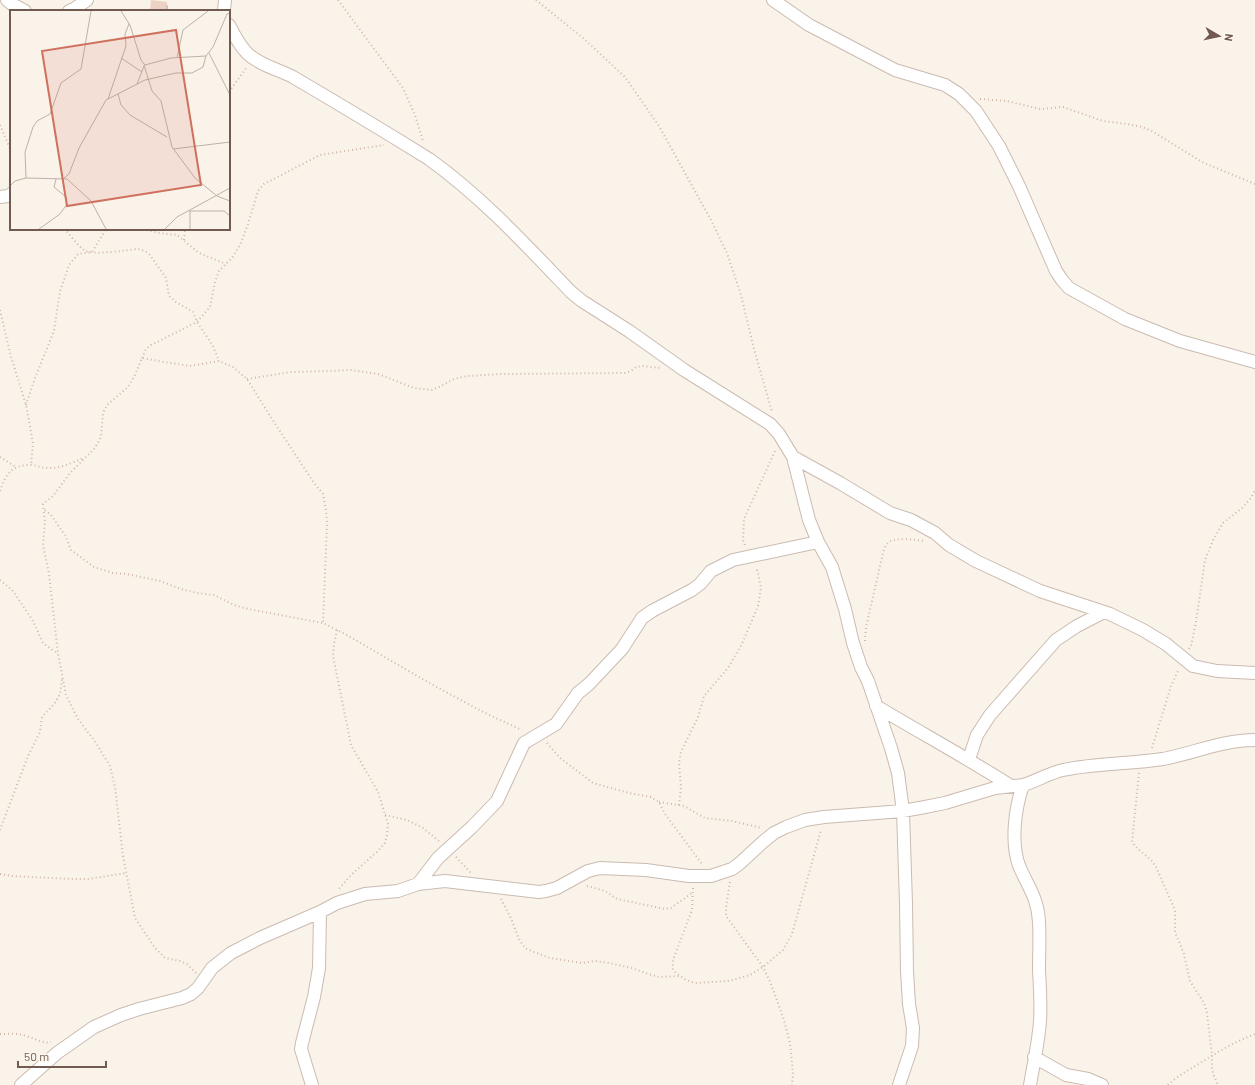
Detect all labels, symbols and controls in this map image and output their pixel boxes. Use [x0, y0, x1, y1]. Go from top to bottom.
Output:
inset map [10, 10, 230, 230]
north arrow [1199, 16, 1239, 56]
text: N [1222, 33, 1236, 42]
scale bar [18, 1043, 106, 1069]
text: 50 m [24, 1049, 49, 1063]

